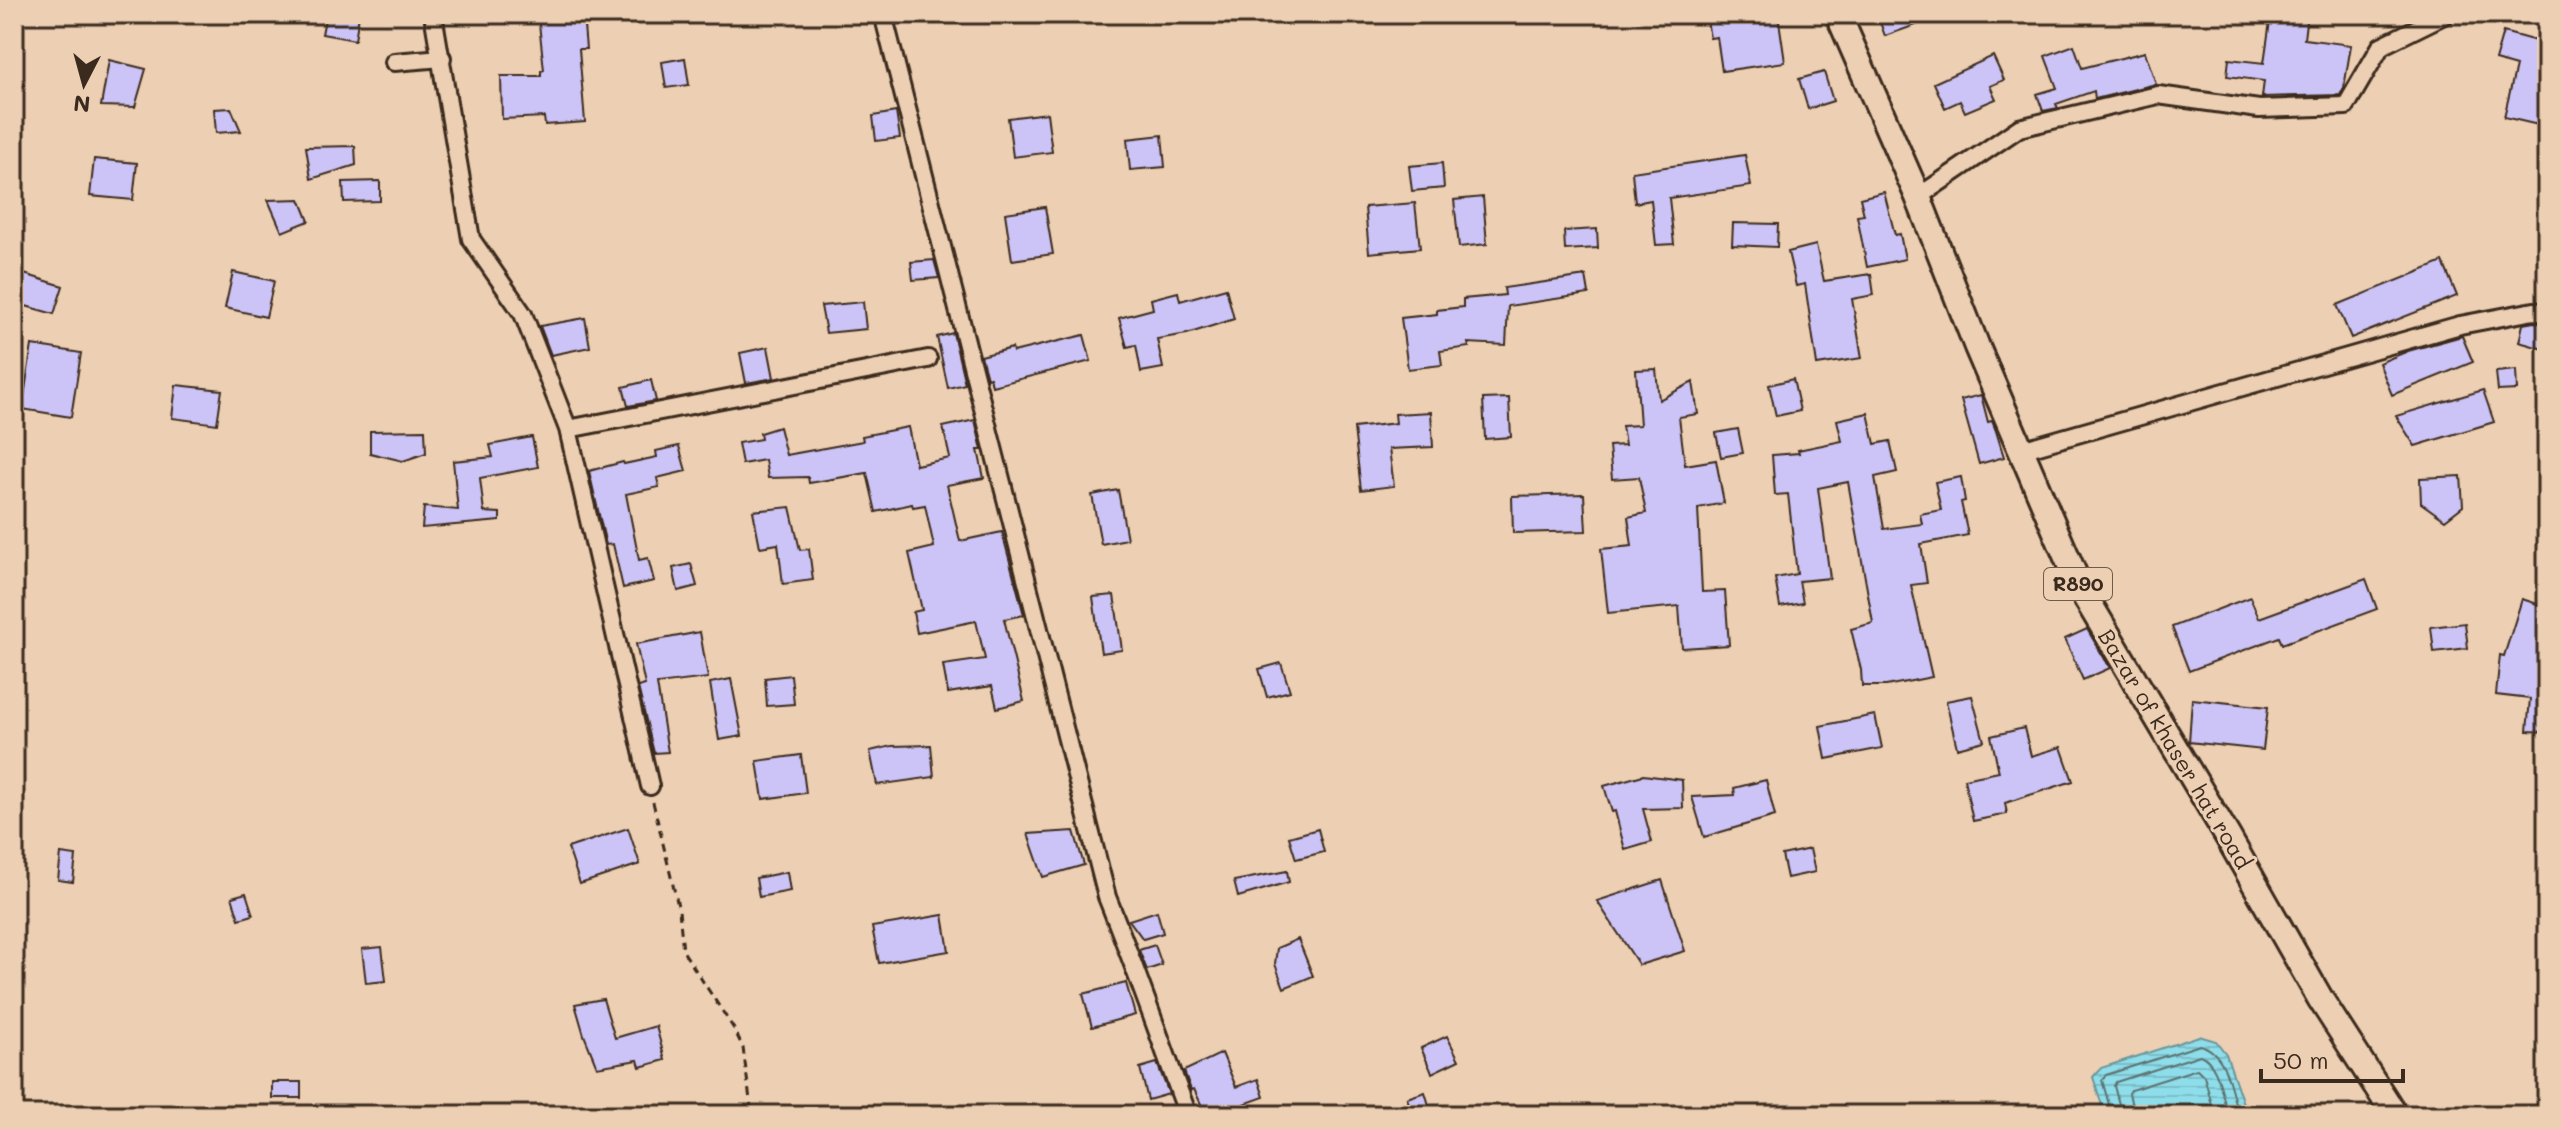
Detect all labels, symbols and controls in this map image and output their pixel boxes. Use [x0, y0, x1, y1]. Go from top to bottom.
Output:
north arrow [44, 44, 124, 124]
text: N [72, 89, 92, 120]
road number: R890 [2044, 568, 2112, 600]
street label: Bazar of khaser hat road [2092, 623, 2259, 874]
scale bar [2261, 1033, 2403, 1083]
text: 50 m [2273, 1044, 2329, 1075]

